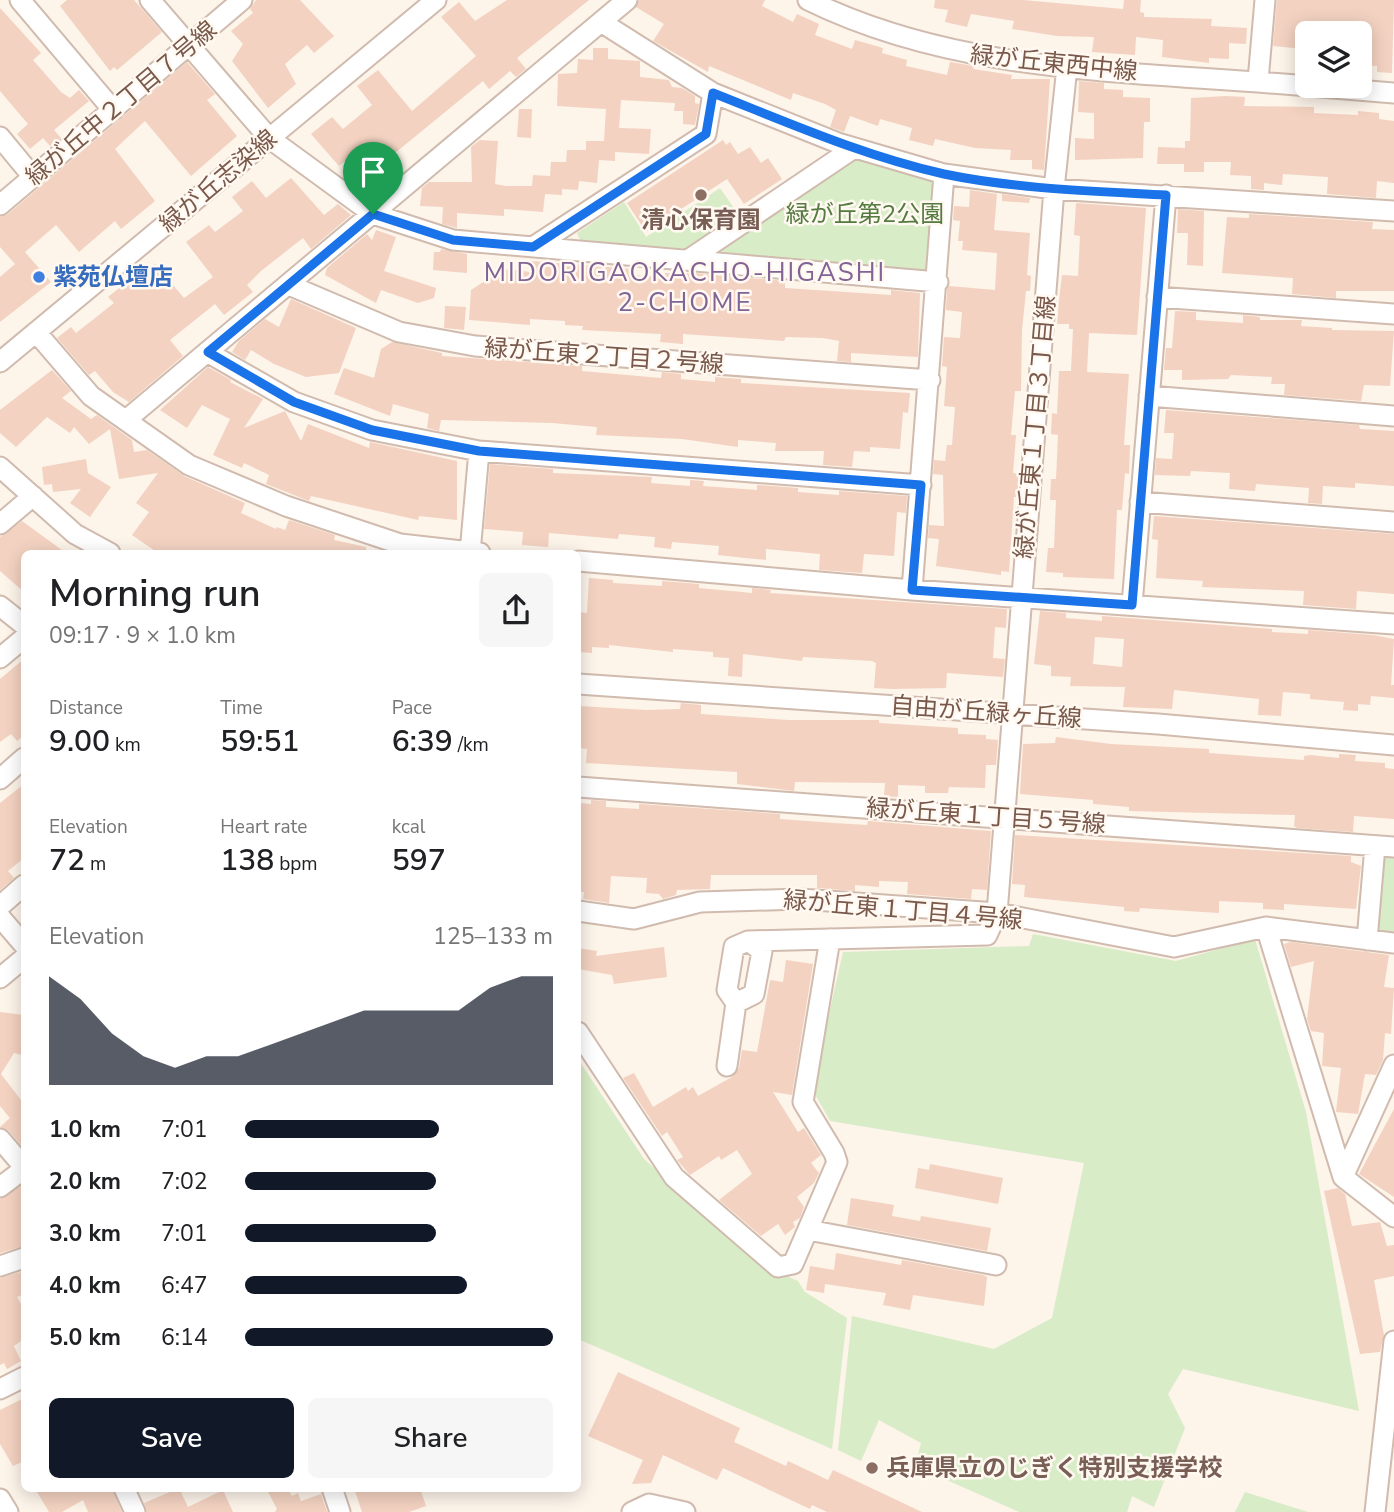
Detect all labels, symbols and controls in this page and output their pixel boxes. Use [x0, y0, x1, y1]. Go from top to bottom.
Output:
street label: 緑が丘中２丁目７号線 [19, 14, 223, 192]
map controls [1295, 21, 1372, 98]
button: layers [1295, 21, 1372, 98]
street label: 緑が丘東西中線 [969, 38, 1139, 88]
street label: 緑が丘志染線 [153, 122, 283, 240]
pin [343, 142, 403, 214]
icon: arrive [354, 153, 392, 191]
marker: 清心保育園 [693, 187, 709, 203]
park label: 緑が丘第2公園 [786, 198, 944, 230]
place label: 清心保育園 [641, 204, 761, 236]
district label: MIDORIGAOKACHO-HIGASHI 2-CHOME [484, 255, 886, 320]
place label: 紫苑仏壇店 [53, 261, 173, 293]
marker: 紫苑仏壇店 [31, 269, 47, 285]
street label: 緑が丘東１丁目３丁目線 [1008, 294, 1062, 560]
street label: 緑が丘東２丁目２号線 [483, 332, 725, 380]
text: Morning run [49, 568, 261, 619]
button: share [479, 573, 553, 647]
text: 09:17 · 9 × 1.0 km [49, 620, 236, 651]
street label: 自由が丘緑ヶ丘線 [889, 689, 1083, 735]
text: Distance [49, 695, 123, 721]
text: Time [220, 695, 263, 721]
text: Pace [392, 695, 432, 721]
text: 9.00 [49, 721, 110, 762]
text: 59:51 [220, 721, 299, 762]
text: 6:39 [392, 721, 453, 762]
text: km [110, 732, 141, 758]
text: /km [453, 732, 489, 758]
street label: 緑が丘東１丁目５号線 [865, 792, 1107, 840]
text: Elevation [49, 814, 128, 840]
text: Heart rate [220, 814, 307, 840]
text: kcal [392, 814, 425, 840]
text: 72 [49, 840, 85, 881]
text: 138 [220, 840, 274, 881]
text: 597 [392, 840, 446, 881]
text: m [85, 851, 106, 877]
text: bpm [274, 851, 318, 877]
street label: 緑が丘東１丁目４号線 [782, 884, 1024, 936]
text: Elevation [49, 921, 144, 952]
text: 125–133 m [433, 921, 553, 952]
text: 1.0 km [49, 1114, 121, 1145]
text: 7:01 [161, 1114, 208, 1145]
text: 2.0 km [49, 1166, 121, 1197]
text: 7:02 [161, 1166, 208, 1197]
text: 3.0 km [49, 1218, 121, 1249]
text: 7:01 [161, 1218, 208, 1249]
text: 4.0 km [49, 1270, 121, 1301]
text: 6:47 [161, 1270, 208, 1301]
text: 5.0 km [49, 1322, 121, 1353]
text: 6:14 [161, 1322, 208, 1353]
button: Save [49, 1398, 294, 1478]
button: Share [308, 1398, 553, 1478]
place label: 兵庫県立のじぎく特別支援学校 [886, 1452, 1222, 1484]
marker: 兵庫県立のじぎく特別支援学校 [864, 1460, 880, 1476]

